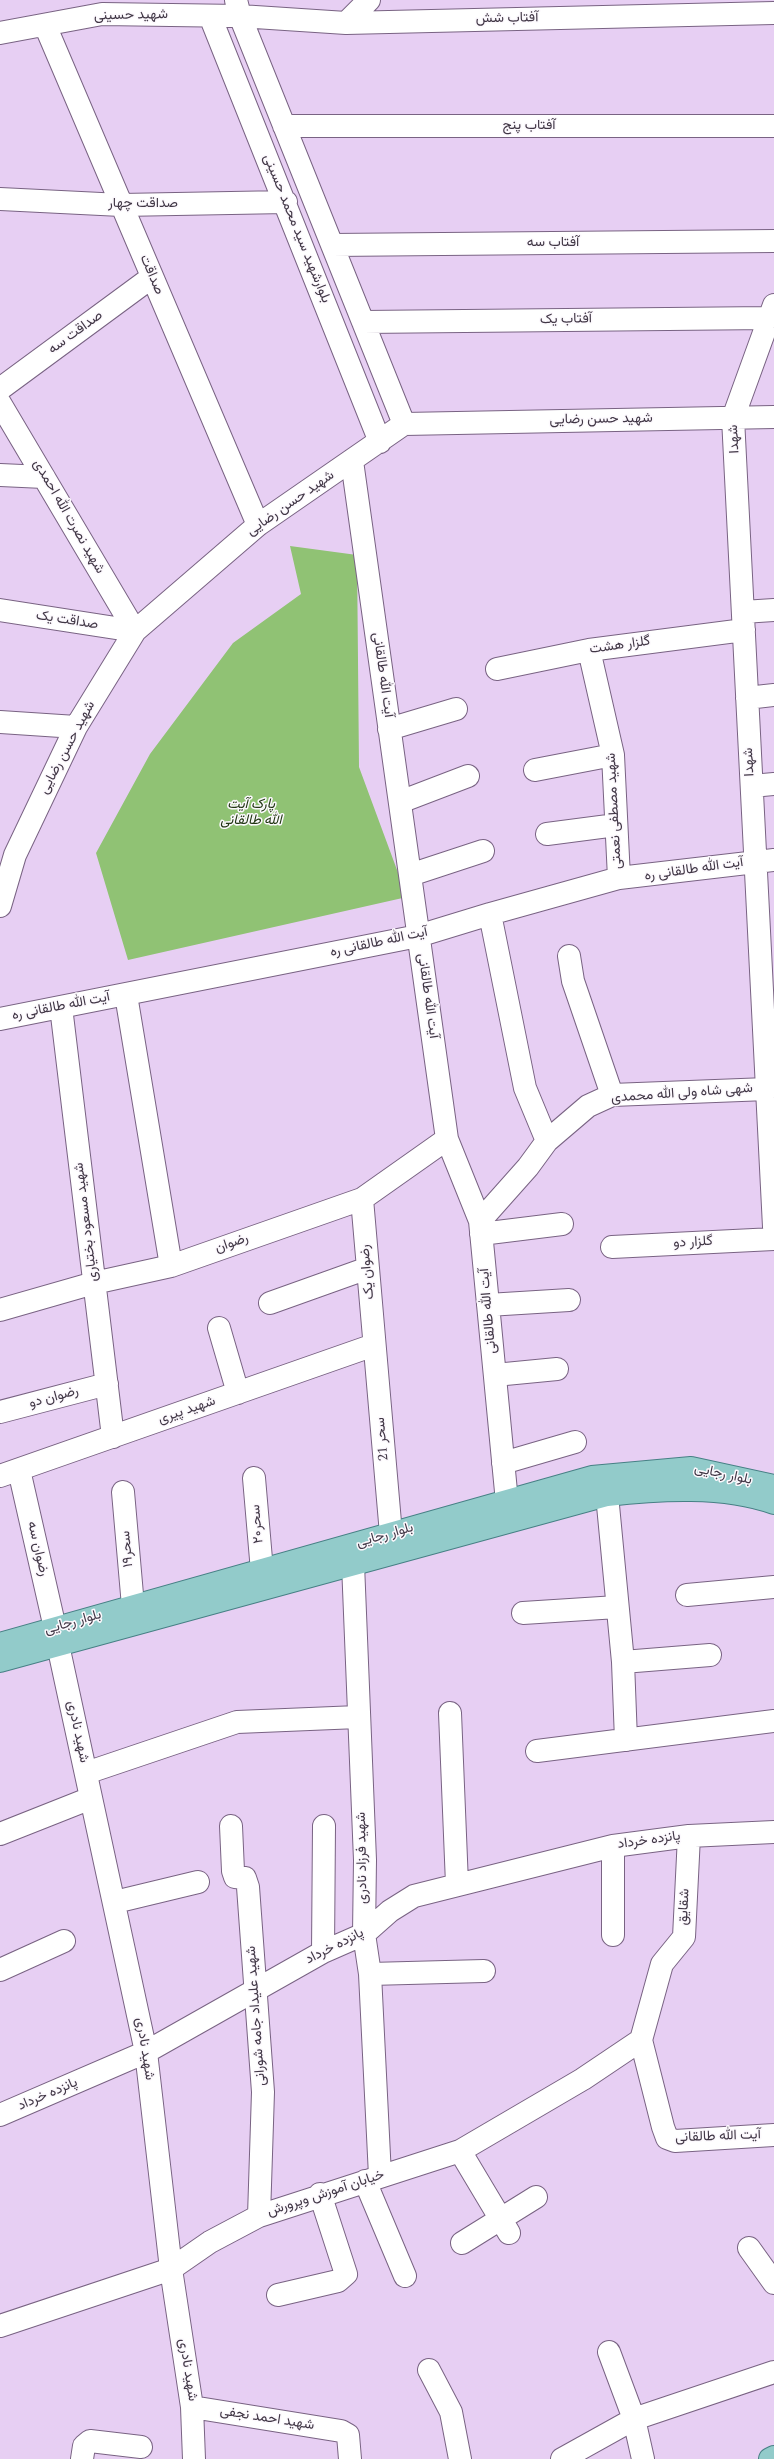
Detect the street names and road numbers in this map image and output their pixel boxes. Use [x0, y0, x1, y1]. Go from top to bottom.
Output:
street label: شهید حسینی [94, 7, 168, 25]
street label: آفتاب شش [475, 10, 539, 28]
street label: آفتاب پنج [502, 118, 556, 134]
street label: بلوارشهید سید محمد حسینی [258, 152, 334, 306]
street label: صداقت چهار [108, 196, 178, 212]
street label: آفتاب سه [527, 235, 579, 251]
street label: صداقت [135, 252, 167, 298]
street label: صداقت سه [45, 308, 107, 358]
street label: آفتاب یک [540, 311, 592, 329]
street label: شهید حسن رضایی [549, 411, 653, 429]
street label: شهدا [726, 424, 744, 454]
street label: شهید نصرت الله احمدی [28, 457, 108, 577]
street label: شهید حسن رضایی [244, 468, 338, 540]
street label: صداقت یک [35, 608, 99, 634]
street label: آیت الله طالقانی [368, 631, 396, 719]
street label: گلزار هشت [589, 633, 651, 659]
street label: شهید حسن رضایی [36, 698, 100, 798]
street label: شهدا [741, 747, 759, 777]
street label: شهید مصطفی نعمتی [604, 752, 626, 870]
street label: آیت الله طالقانی ره [644, 855, 744, 885]
street label: آیت الله طالقانی ره [329, 924, 429, 962]
street label: آیت الله طالقانی [413, 952, 441, 1040]
street label: آیت الله طالقانی ره [11, 989, 111, 1025]
street label: شهی شاه ولی الله محمدی [610, 1081, 754, 1107]
street label: شهید مسعود بختیاری [71, 1161, 103, 1283]
street label: رضوان [213, 1230, 251, 1258]
street label: گلزار دو [673, 1234, 713, 1252]
street label: رضوان یک [357, 1244, 379, 1300]
street label: آیت الله طالقانی [477, 1268, 501, 1354]
street label: رضوان دو [27, 1383, 81, 1413]
street label: شهید پیری [156, 1393, 218, 1429]
street label: سحر 21 [373, 1417, 393, 1461]
street label: بلوار رجایی [693, 1461, 753, 1489]
street label: سحر۲۰ [248, 1504, 268, 1544]
street label: رضوان سه [22, 1520, 52, 1578]
street label: بلوار رجایی [355, 1520, 415, 1552]
street label: سحر۱۹ [118, 1530, 138, 1568]
street label: بلوار رجایی [43, 1607, 103, 1639]
street label: شهید نادری [62, 1699, 92, 1765]
street label: شهید فرزاد نادری [354, 1812, 372, 1904]
street label: پانزده خرداد [616, 1828, 682, 1854]
street label: شقایق [676, 1888, 694, 1926]
street label: پانزده خرداد [303, 1925, 367, 1969]
street label: شهید علیداد جامه شورانی [244, 1945, 270, 2087]
street label: شهید نادری [131, 2017, 157, 2081]
street label: پانزده خرداد [16, 2075, 80, 2115]
street label: آیت الله طالقانی [675, 2127, 761, 2147]
street label: خیابان آموزش وپرورش [265, 2167, 387, 2221]
street label: شهید نادری [174, 2338, 200, 2402]
street label: شهید احمد نجفی [219, 2403, 315, 2435]

